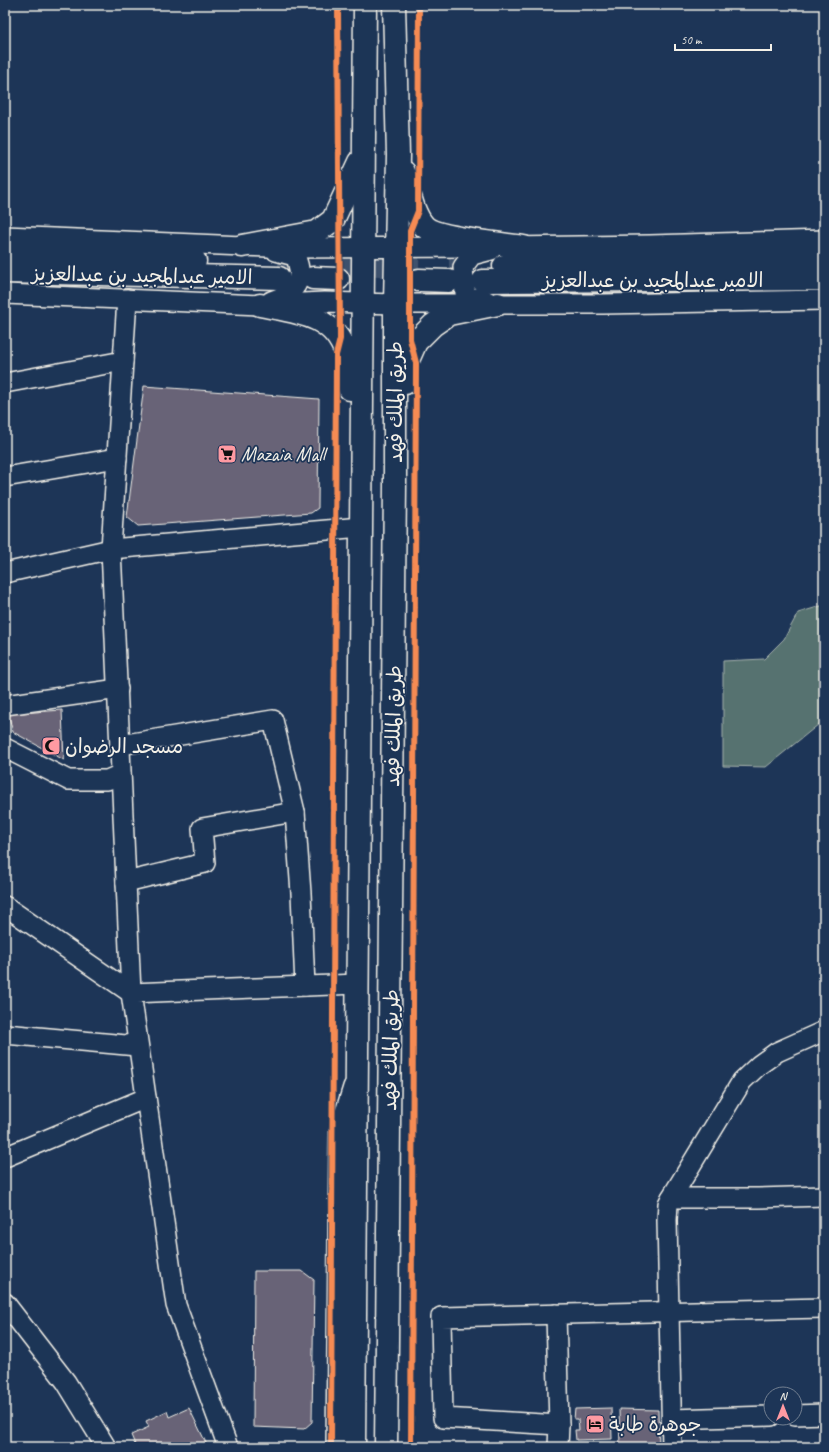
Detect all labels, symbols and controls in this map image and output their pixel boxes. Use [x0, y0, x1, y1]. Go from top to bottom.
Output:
scale bar [675, 26, 771, 52]
text: 50 m [681, 32, 703, 48]
street label: الامير عبدالمجيد بن عبدالعزيز [29, 261, 253, 290]
street label: الامير عبدالمجيد بن عبدالعزيز [541, 268, 763, 293]
street label: طريق الملك فهد [383, 341, 408, 463]
place label: Mazaia Mall [241, 442, 329, 467]
supermarket icon: Mazaia Mall [216, 443, 238, 465]
street label: طريق الملك فهد [380, 665, 407, 787]
place label: مسجد الرضوان [65, 734, 183, 759]
mosque icon: مسجد الرضوان [40, 735, 62, 757]
street label: طريق الملك فهد [377, 989, 404, 1111]
north arrow [763, 1386, 803, 1426]
text: N [780, 1389, 789, 1403]
place label: جوهرة طابة [609, 1412, 702, 1437]
hotel icon: جوهرة طابة [584, 1413, 606, 1435]

